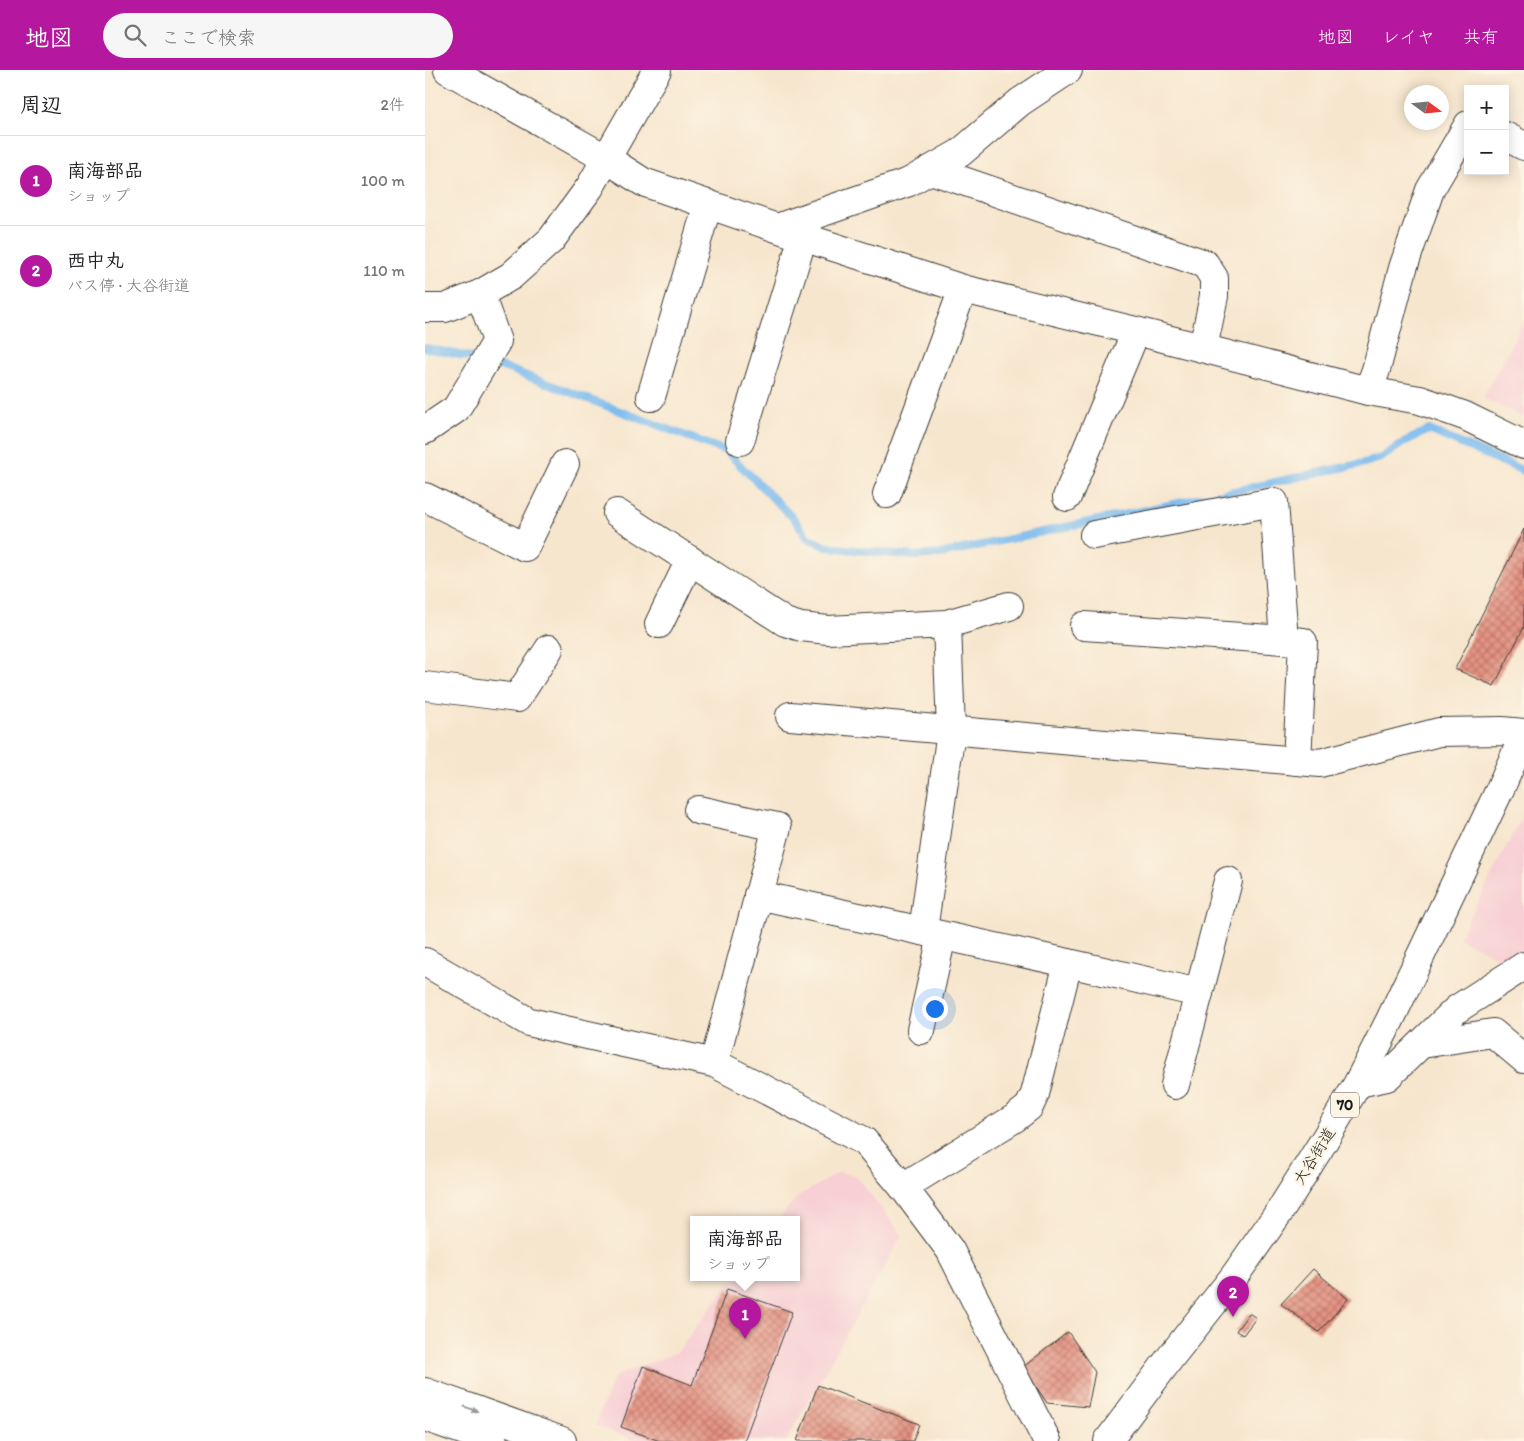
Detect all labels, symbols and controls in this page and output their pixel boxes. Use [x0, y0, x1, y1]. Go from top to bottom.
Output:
search box [103, 13, 453, 58]
icon: search [121, 21, 149, 49]
text: 地図 [25, 23, 73, 52]
text: ここで検索 [161, 26, 256, 49]
text: 地図 [1318, 26, 1354, 48]
text: レイヤ [1382, 26, 1435, 48]
text: 共有 [1463, 26, 1499, 48]
north arrow [1404, 85, 1449, 130]
map controls [1464, 85, 1509, 175]
button: + [1464, 85, 1509, 130]
text: 周辺 [20, 92, 62, 117]
text: 2件 [381, 95, 405, 114]
button: − [1464, 130, 1509, 175]
text: 南海部品 [67, 159, 143, 182]
text: 1 [32, 171, 40, 190]
text: 100 m [361, 171, 405, 190]
text: ショップ [67, 186, 130, 205]
text: 西中丸 [67, 249, 124, 272]
text: 2 [32, 261, 40, 280]
text: 110 m [363, 261, 405, 280]
text: バス停 · 大谷街道 [67, 276, 190, 295]
your location [922, 996, 948, 1022]
road number: 70 [1331, 1092, 1359, 1118]
street label: 大谷街道 [1289, 1124, 1339, 1188]
popup [690, 1216, 800, 1281]
text: 南海部品 [707, 1227, 783, 1250]
text: ショップ [707, 1254, 770, 1273]
pin: 2 [1217, 1276, 1249, 1317]
pin: 1 [729, 1298, 761, 1339]
one-way arrow [464, 1405, 479, 1413]

